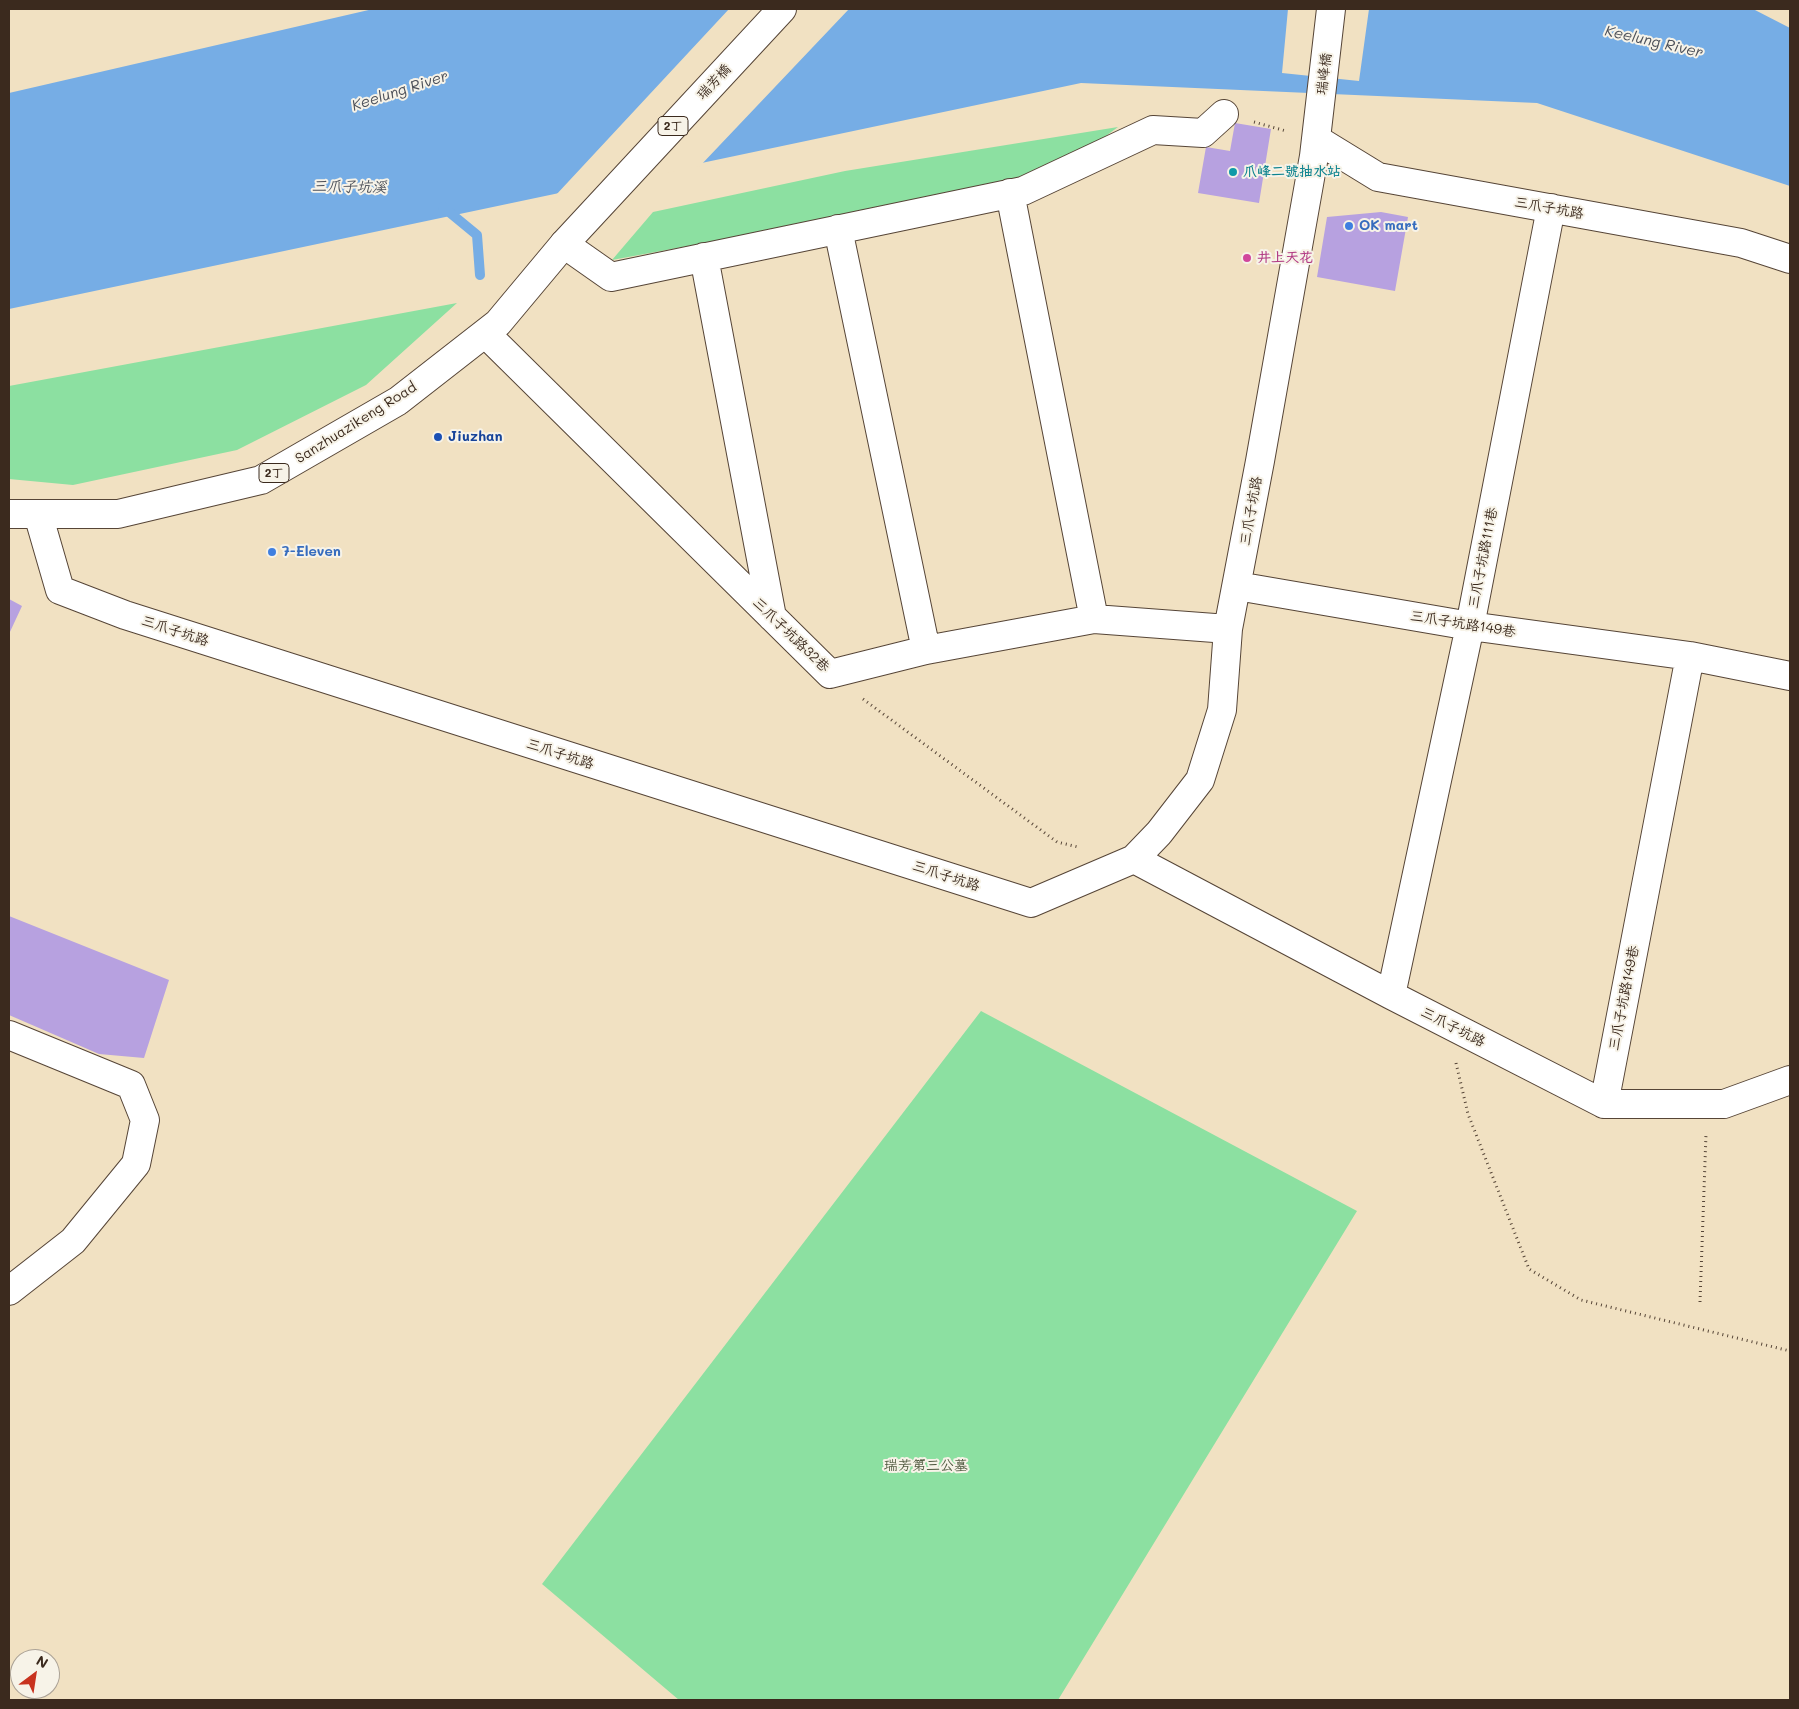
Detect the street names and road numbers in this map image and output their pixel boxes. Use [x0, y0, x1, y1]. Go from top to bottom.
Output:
street label: 瑞峰橋 [1313, 52, 1335, 96]
street label: 瑞芳橋 [694, 61, 734, 103]
road number: 2丁 [658, 116, 688, 136]
street label: 三爪子坑路 [1513, 194, 1585, 222]
street label: Sanzhuazikeng Road [292, 379, 420, 467]
road number: 2丁 [259, 463, 289, 482]
street label: 三爪子坑路 [1237, 475, 1265, 547]
street label: 三爪子坑路111巷 [1465, 506, 1501, 610]
street label: 三爪子坑路32巷 [749, 594, 833, 676]
street label: 三爪子坑路149巷 [1409, 607, 1517, 641]
street label: 三爪子坑路 [139, 612, 211, 650]
street label: 三爪子坑路 [524, 735, 596, 773]
street label: 三爪子坑路 [910, 857, 982, 895]
street label: 三爪子坑路149巷 [1606, 944, 1642, 1052]
street label: 三爪子坑路 [1418, 1004, 1488, 1050]

